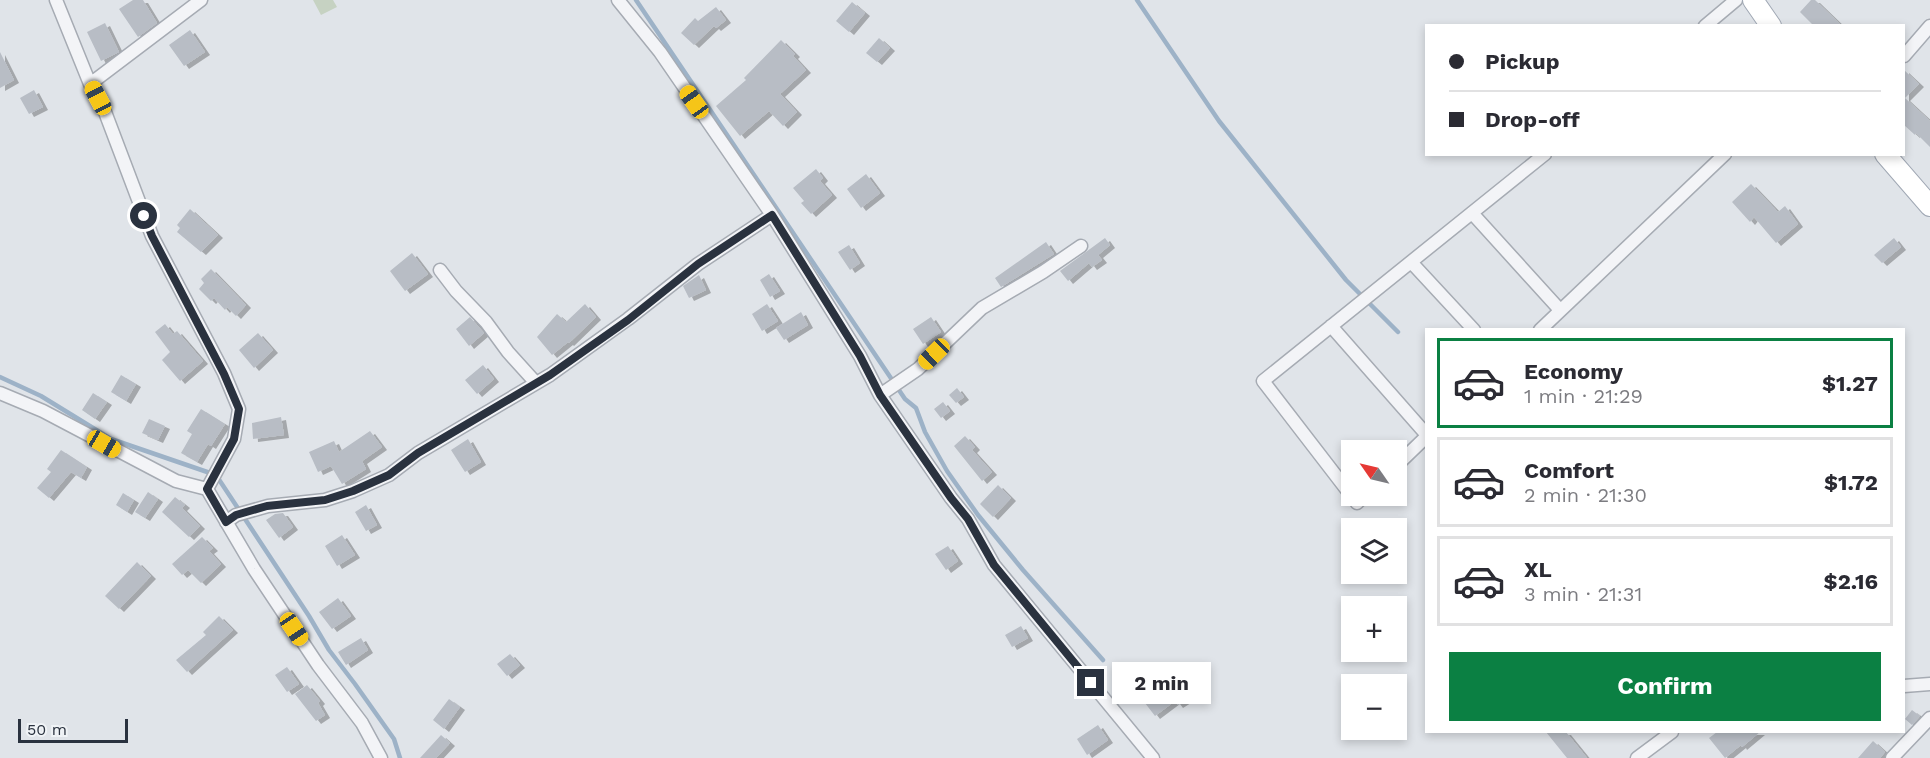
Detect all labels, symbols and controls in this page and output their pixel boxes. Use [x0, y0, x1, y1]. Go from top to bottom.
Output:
text: Pickup [1485, 49, 1560, 74]
car [82, 78, 114, 118]
car [676, 82, 712, 122]
text: Drop-off [1485, 107, 1580, 132]
route start [130, 202, 157, 229]
car [915, 335, 953, 373]
icon: car [1452, 356, 1506, 410]
text: Economy [1524, 359, 1623, 384]
text: $1.27 [1822, 371, 1878, 396]
text: 1 min · 21:29 [1524, 384, 1643, 408]
car [84, 427, 124, 461]
north arrow [1341, 440, 1407, 506]
map controls [1341, 440, 1407, 740]
icon: car [1452, 455, 1506, 509]
text: Comfort [1524, 458, 1614, 483]
text: $1.72 [1824, 470, 1878, 495]
text: 2 min · 21:30 [1524, 483, 1647, 507]
button: layers [1341, 518, 1407, 584]
icon: car [1452, 554, 1506, 608]
text: XL [1524, 557, 1552, 582]
text: $2.16 [1824, 569, 1878, 594]
text: 3 min · 21:31 [1524, 582, 1642, 606]
button: + [1341, 596, 1407, 662]
car [276, 609, 312, 649]
button: Confirm [1449, 652, 1881, 721]
callout: 2 min [1112, 662, 1211, 704]
route end [1077, 669, 1104, 696]
text: 2 min [1134, 671, 1189, 695]
button: − [1341, 674, 1407, 740]
scale bar [18, 716, 128, 744]
text: 50 m [27, 720, 67, 739]

